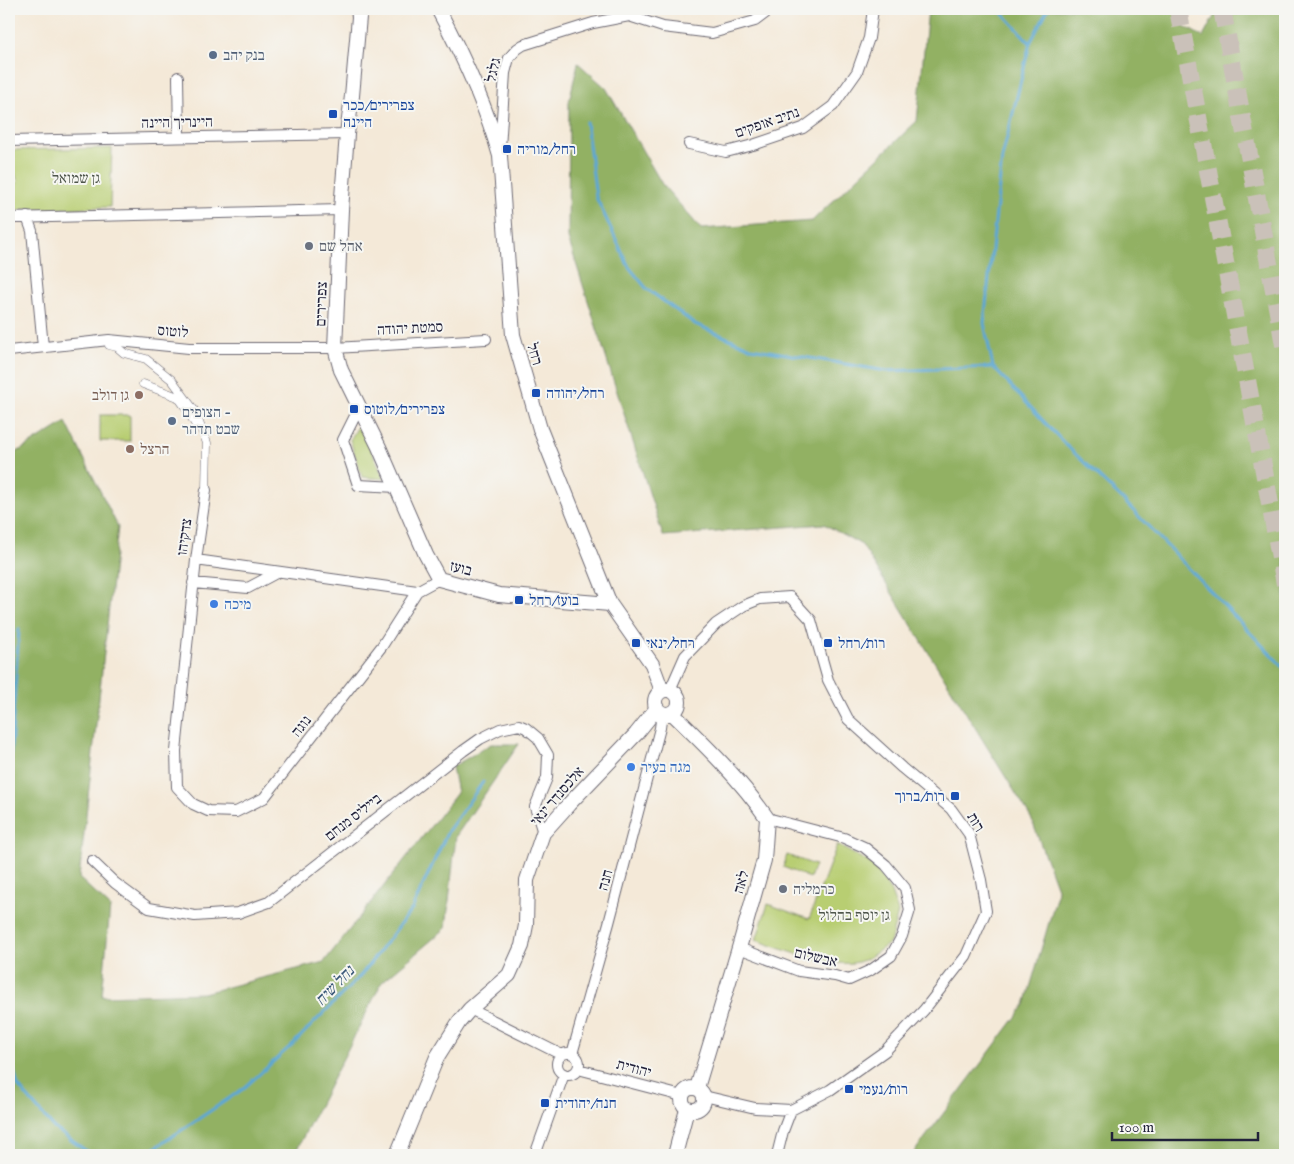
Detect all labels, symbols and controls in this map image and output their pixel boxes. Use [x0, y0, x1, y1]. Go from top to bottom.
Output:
place label: בנק יהב [223, 46, 265, 65]
marker: בנק יהב [207, 49, 219, 61]
street label: גלגל [481, 56, 506, 84]
place label: צפרירים/ככר היינה [343, 96, 415, 132]
street label: נתיב אופקים [732, 103, 802, 142]
marker: צפרירים/ככר היינה [327, 108, 339, 120]
street label: היינריך היינה [141, 112, 213, 133]
place label: רחל/מוריה [517, 140, 576, 159]
marker: רחל/מוריה [501, 143, 513, 155]
park label: גן שמואל [52, 169, 100, 188]
place label: אהל שם [319, 237, 363, 256]
marker: אהל שם [303, 240, 315, 252]
street label: צפרירים [311, 281, 332, 327]
street label: סמטת יהודה [376, 317, 444, 340]
street label: לוטוס [157, 321, 189, 342]
street label: רחל [522, 341, 547, 368]
place label: רחל/יהודה [546, 384, 605, 403]
place label: גן דולב [92, 386, 129, 405]
marker: רחל/יהודה [530, 387, 542, 399]
marker: גן דולב [133, 389, 145, 401]
place label: צפרירים/לוטוס [364, 400, 445, 419]
place label: הצופים - שבט תדהר [182, 403, 240, 439]
marker: צפרירים/לוטוס [348, 403, 360, 415]
marker: הצופים - שבט תדהר [166, 415, 178, 427]
place label: הרצל [140, 440, 170, 459]
marker: הרצל [124, 443, 136, 455]
street label: צדקיהו [172, 517, 197, 557]
street label: בועז [448, 556, 474, 581]
place label: בועז/רחל [529, 591, 579, 610]
marker: בועז/רחל [513, 594, 525, 606]
place label: מיכה [224, 595, 251, 614]
marker: מיכה [208, 598, 220, 610]
place label: רחל/ינאי [646, 634, 695, 653]
place label: רות/רחל [838, 634, 885, 653]
marker: רחל/ינאי [630, 637, 642, 649]
marker: רות/רחל [822, 637, 834, 649]
street label: נוגה [287, 712, 316, 741]
place label: מגה בעיר [641, 758, 691, 777]
marker: מגה בעיר [625, 761, 637, 773]
street label: אלכסנדר ינאי [526, 762, 589, 830]
place label: רות/ברוך [894, 787, 945, 806]
street label: בייליס מנחם [321, 789, 386, 846]
marker: רות/ברוך [949, 790, 961, 802]
street label: רות [962, 809, 989, 836]
street label: חנה [594, 867, 617, 893]
street label: לאה [729, 868, 754, 896]
place label: כרמליה [793, 880, 835, 899]
marker: כרמליה [777, 883, 789, 895]
park label: גן יוסף בהלול [818, 906, 890, 925]
street label: אבשלום [792, 943, 839, 972]
water label: נחל שיח [312, 961, 360, 1011]
street label: יהודית [614, 1055, 653, 1082]
place label: רות/נעמי [859, 1080, 908, 1099]
marker: רות/נעמי [843, 1083, 855, 1095]
place label: חנה/יהודית [555, 1094, 617, 1113]
marker: חנה/יהודית [539, 1097, 551, 1109]
scale bar [1112, 1109, 1258, 1141]
text: 100 m [1119, 1118, 1155, 1137]

